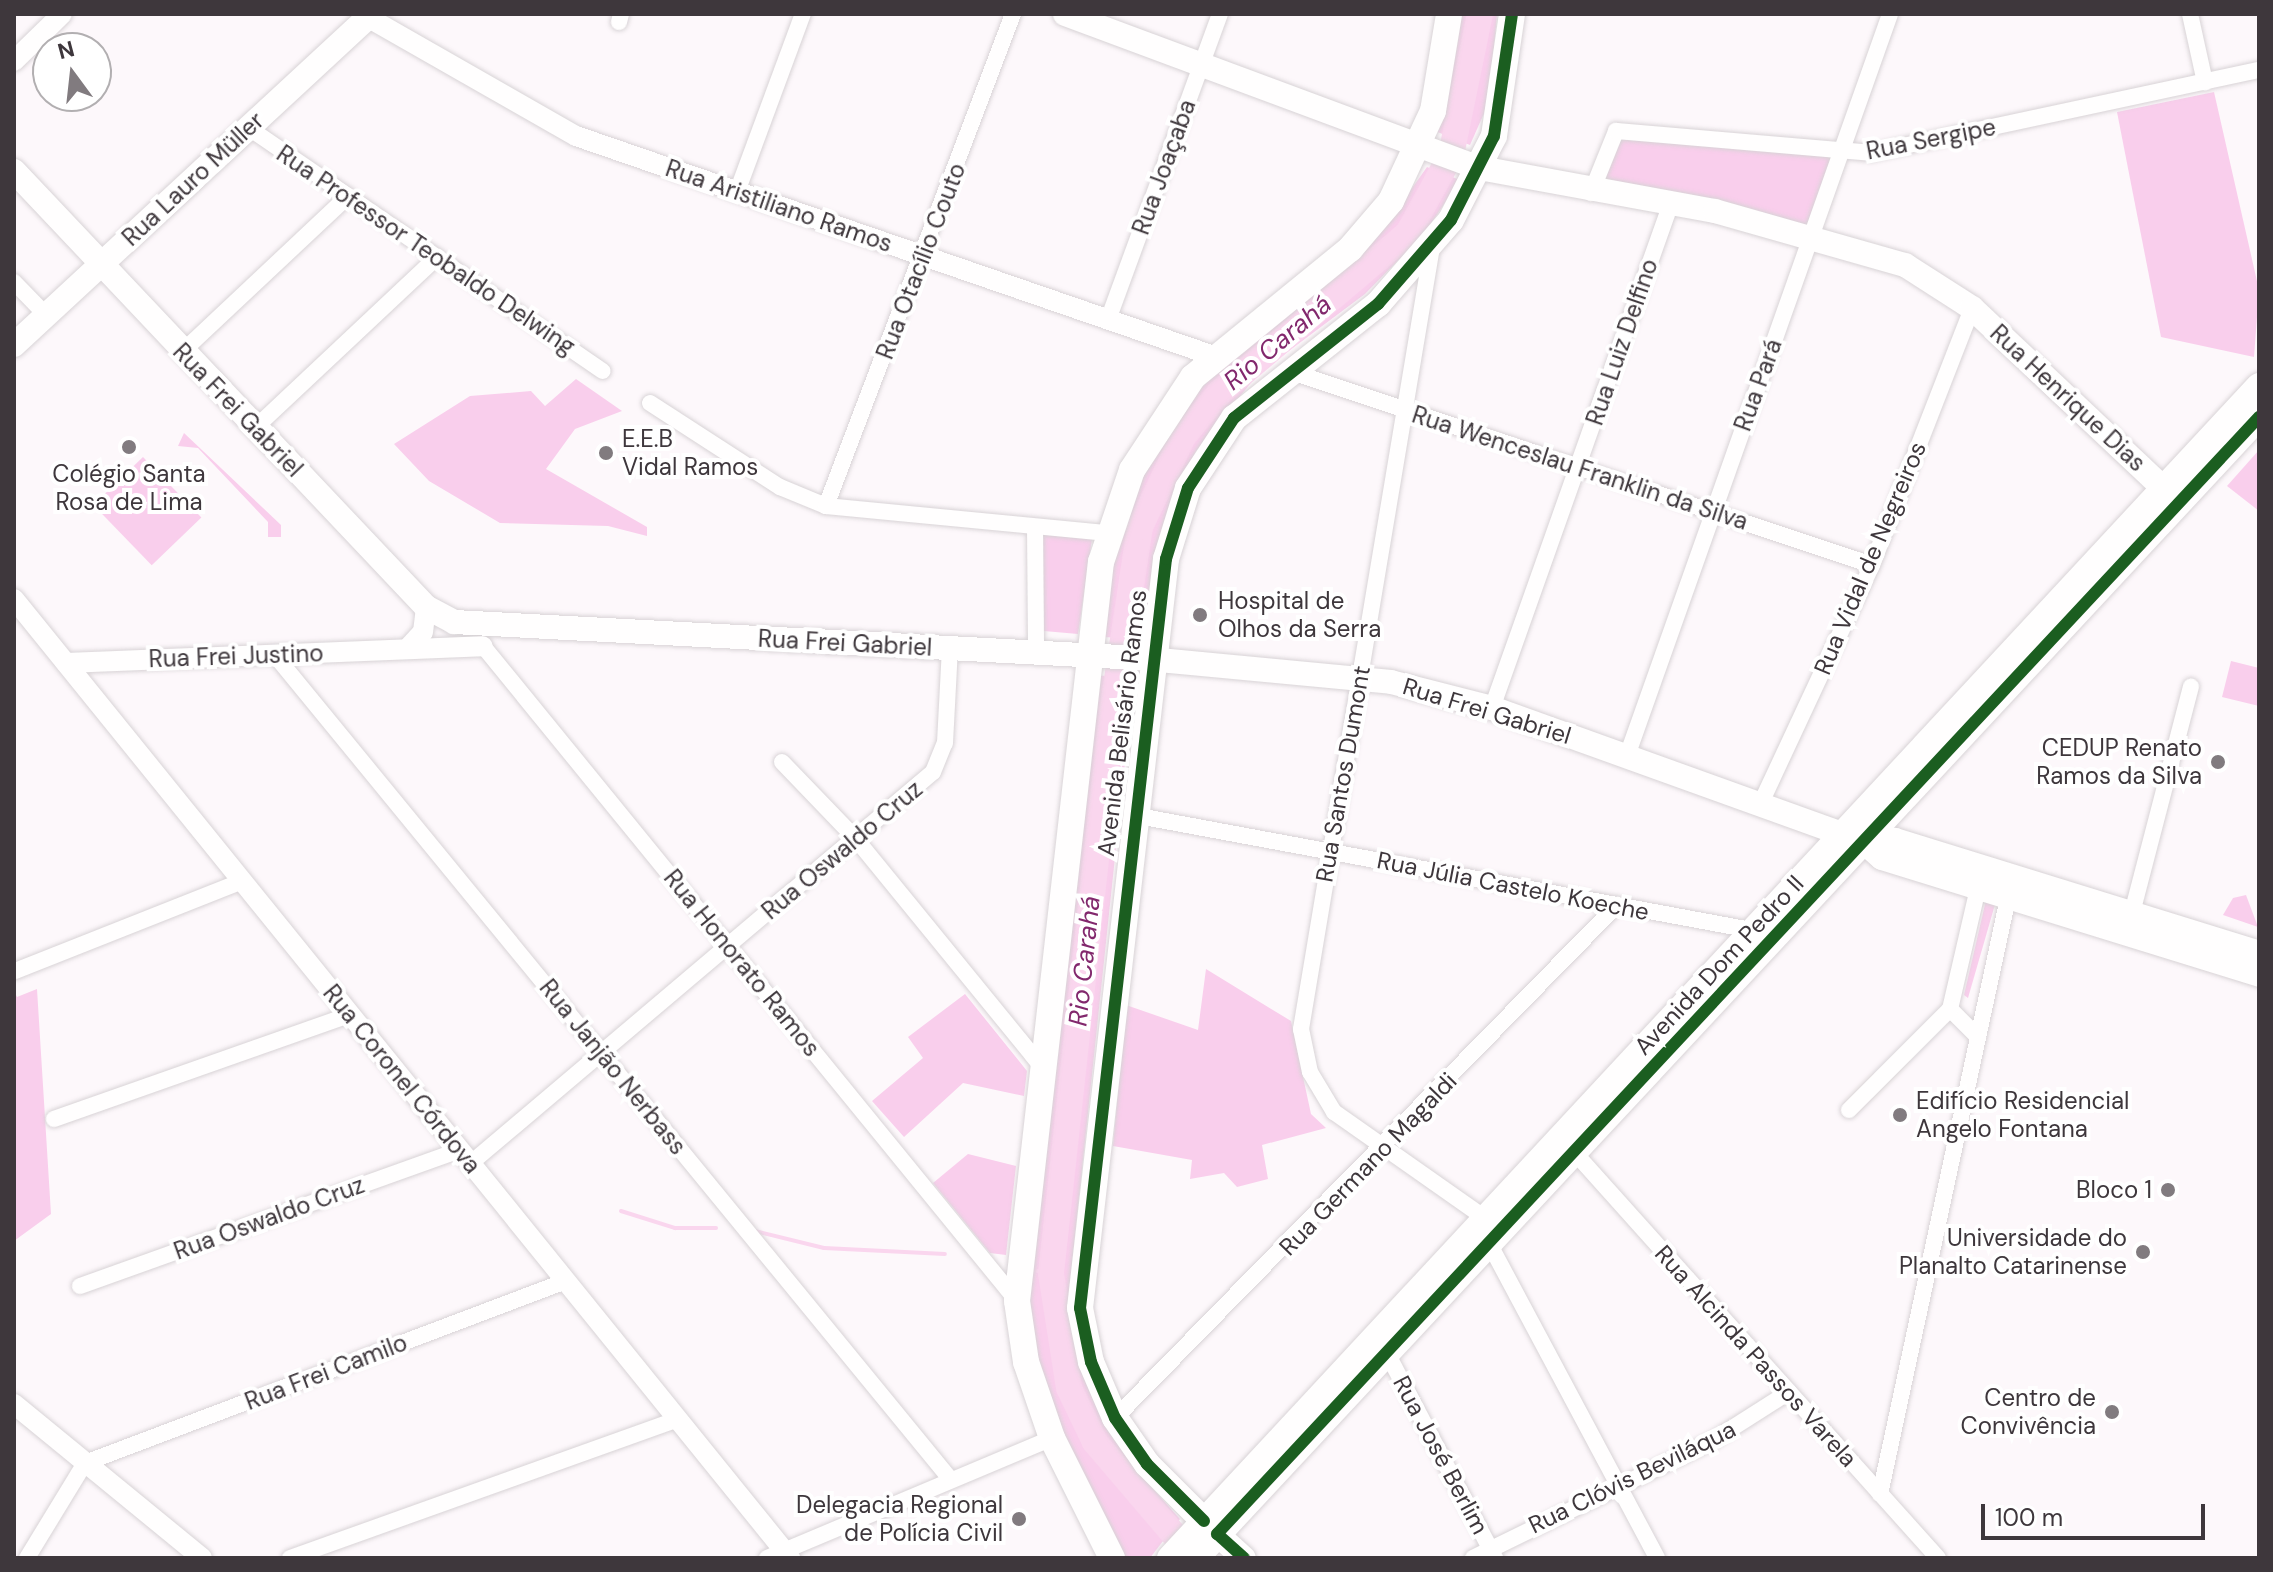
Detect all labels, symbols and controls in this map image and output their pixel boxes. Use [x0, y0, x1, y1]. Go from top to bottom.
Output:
north arrow [32, 32, 112, 112]
text: N [55, 34, 78, 66]
street label: Rua Joaçaba [1126, 96, 1202, 238]
street label: Rua Lauro Müller [116, 106, 270, 252]
street label: Rua Sergipe [1864, 112, 1998, 166]
street label: Rua Professor Teobaldo Delwing [271, 139, 581, 361]
street label: Rua Aristiliano Ramos [662, 154, 896, 258]
street label: Rua Otacílio Couto [870, 159, 972, 363]
street label: Rua Luiz Delfino [1580, 255, 1664, 429]
water label: Rio Carahá [1218, 289, 1338, 397]
street label: Rua Henrique Dias [1984, 319, 2152, 477]
street label: Rua Pará [1728, 335, 1788, 435]
street label: Rua Frei Gabriel [167, 337, 309, 483]
street label: Rua Wenceslau Franklin da Silva [1408, 400, 1752, 536]
place label: E.E.B Vidal Ramos [622, 425, 758, 481]
street label: Rua Vidal de Negreiros [1808, 437, 1932, 679]
marker: Colégio Santa Rosa de Lima [120, 438, 138, 456]
marker: E.E.B Vidal Ramos [597, 444, 615, 462]
place label: Colégio Santa Rosa de Lima [52, 460, 206, 516]
place label: Hospital de Olhos da Serra [1218, 587, 1381, 643]
street label: Avenida Belisário Ramos [1091, 588, 1153, 858]
marker: Hospital de Olhos da Serra [1189, 604, 1211, 626]
street label: Rua Frei Gabriel [757, 624, 933, 662]
street label: Rua Frei Justino [148, 639, 324, 673]
street label: Rua Santos Dumont [1310, 664, 1376, 884]
street label: Rua Frei Gabriel [1399, 672, 1575, 750]
place label: CEDUP Renato Ramos da Silva [2036, 734, 2202, 790]
marker: CEDUP Renato Ramos da Silva [2209, 753, 2227, 771]
street label: Rua Oswaldo Cruz [756, 775, 928, 925]
street label: Rua Júlia Castelo Koeche [1375, 845, 1651, 927]
street label: Rua Honorato Ramos [658, 864, 826, 1062]
street label: Avenida Dom Pedro II [1628, 869, 1810, 1061]
water label: Rio Carahá [1063, 894, 1107, 1028]
street label: Rua Janjão Nerbass [534, 974, 692, 1160]
street label: Rua Coronel Córdova [317, 979, 487, 1179]
street label: Rua Germano Magaldi [1273, 1067, 1463, 1261]
place label: Edifício Residencial Angelo Fontana [1916, 1087, 2129, 1143]
marker: Edifício Residencial Angelo Fontana [1891, 1106, 1909, 1124]
street label: Rua Oswaldo Cruz [170, 1170, 368, 1266]
place label: Bloco 1 [2076, 1176, 2152, 1204]
marker: Bloco 1 [2159, 1181, 2177, 1199]
place label: Universidade do Planalto Catarinense [1899, 1224, 2127, 1280]
street label: Rua Alcinda Passos Varela [1649, 1239, 1863, 1473]
marker: Universidade do Planalto Catarinense [2134, 1243, 2152, 1261]
street label: Rua Frei Camilo [241, 1328, 411, 1416]
street label: Rua José Berlim [1387, 1371, 1495, 1539]
place label: Centro de Convivência [1961, 1384, 2096, 1440]
marker: Centro de Convivência [2103, 1403, 2121, 1421]
street label: Rua Clóvis Beviláqua [1524, 1414, 1740, 1540]
scale bar [1985, 1488, 2209, 1538]
place label: Delegacia Regional de Polícia Civil [796, 1491, 1003, 1547]
text: 100 m [1995, 1502, 2063, 1533]
marker: Delegacia Regional de Polícia Civil [1010, 1510, 1028, 1528]

